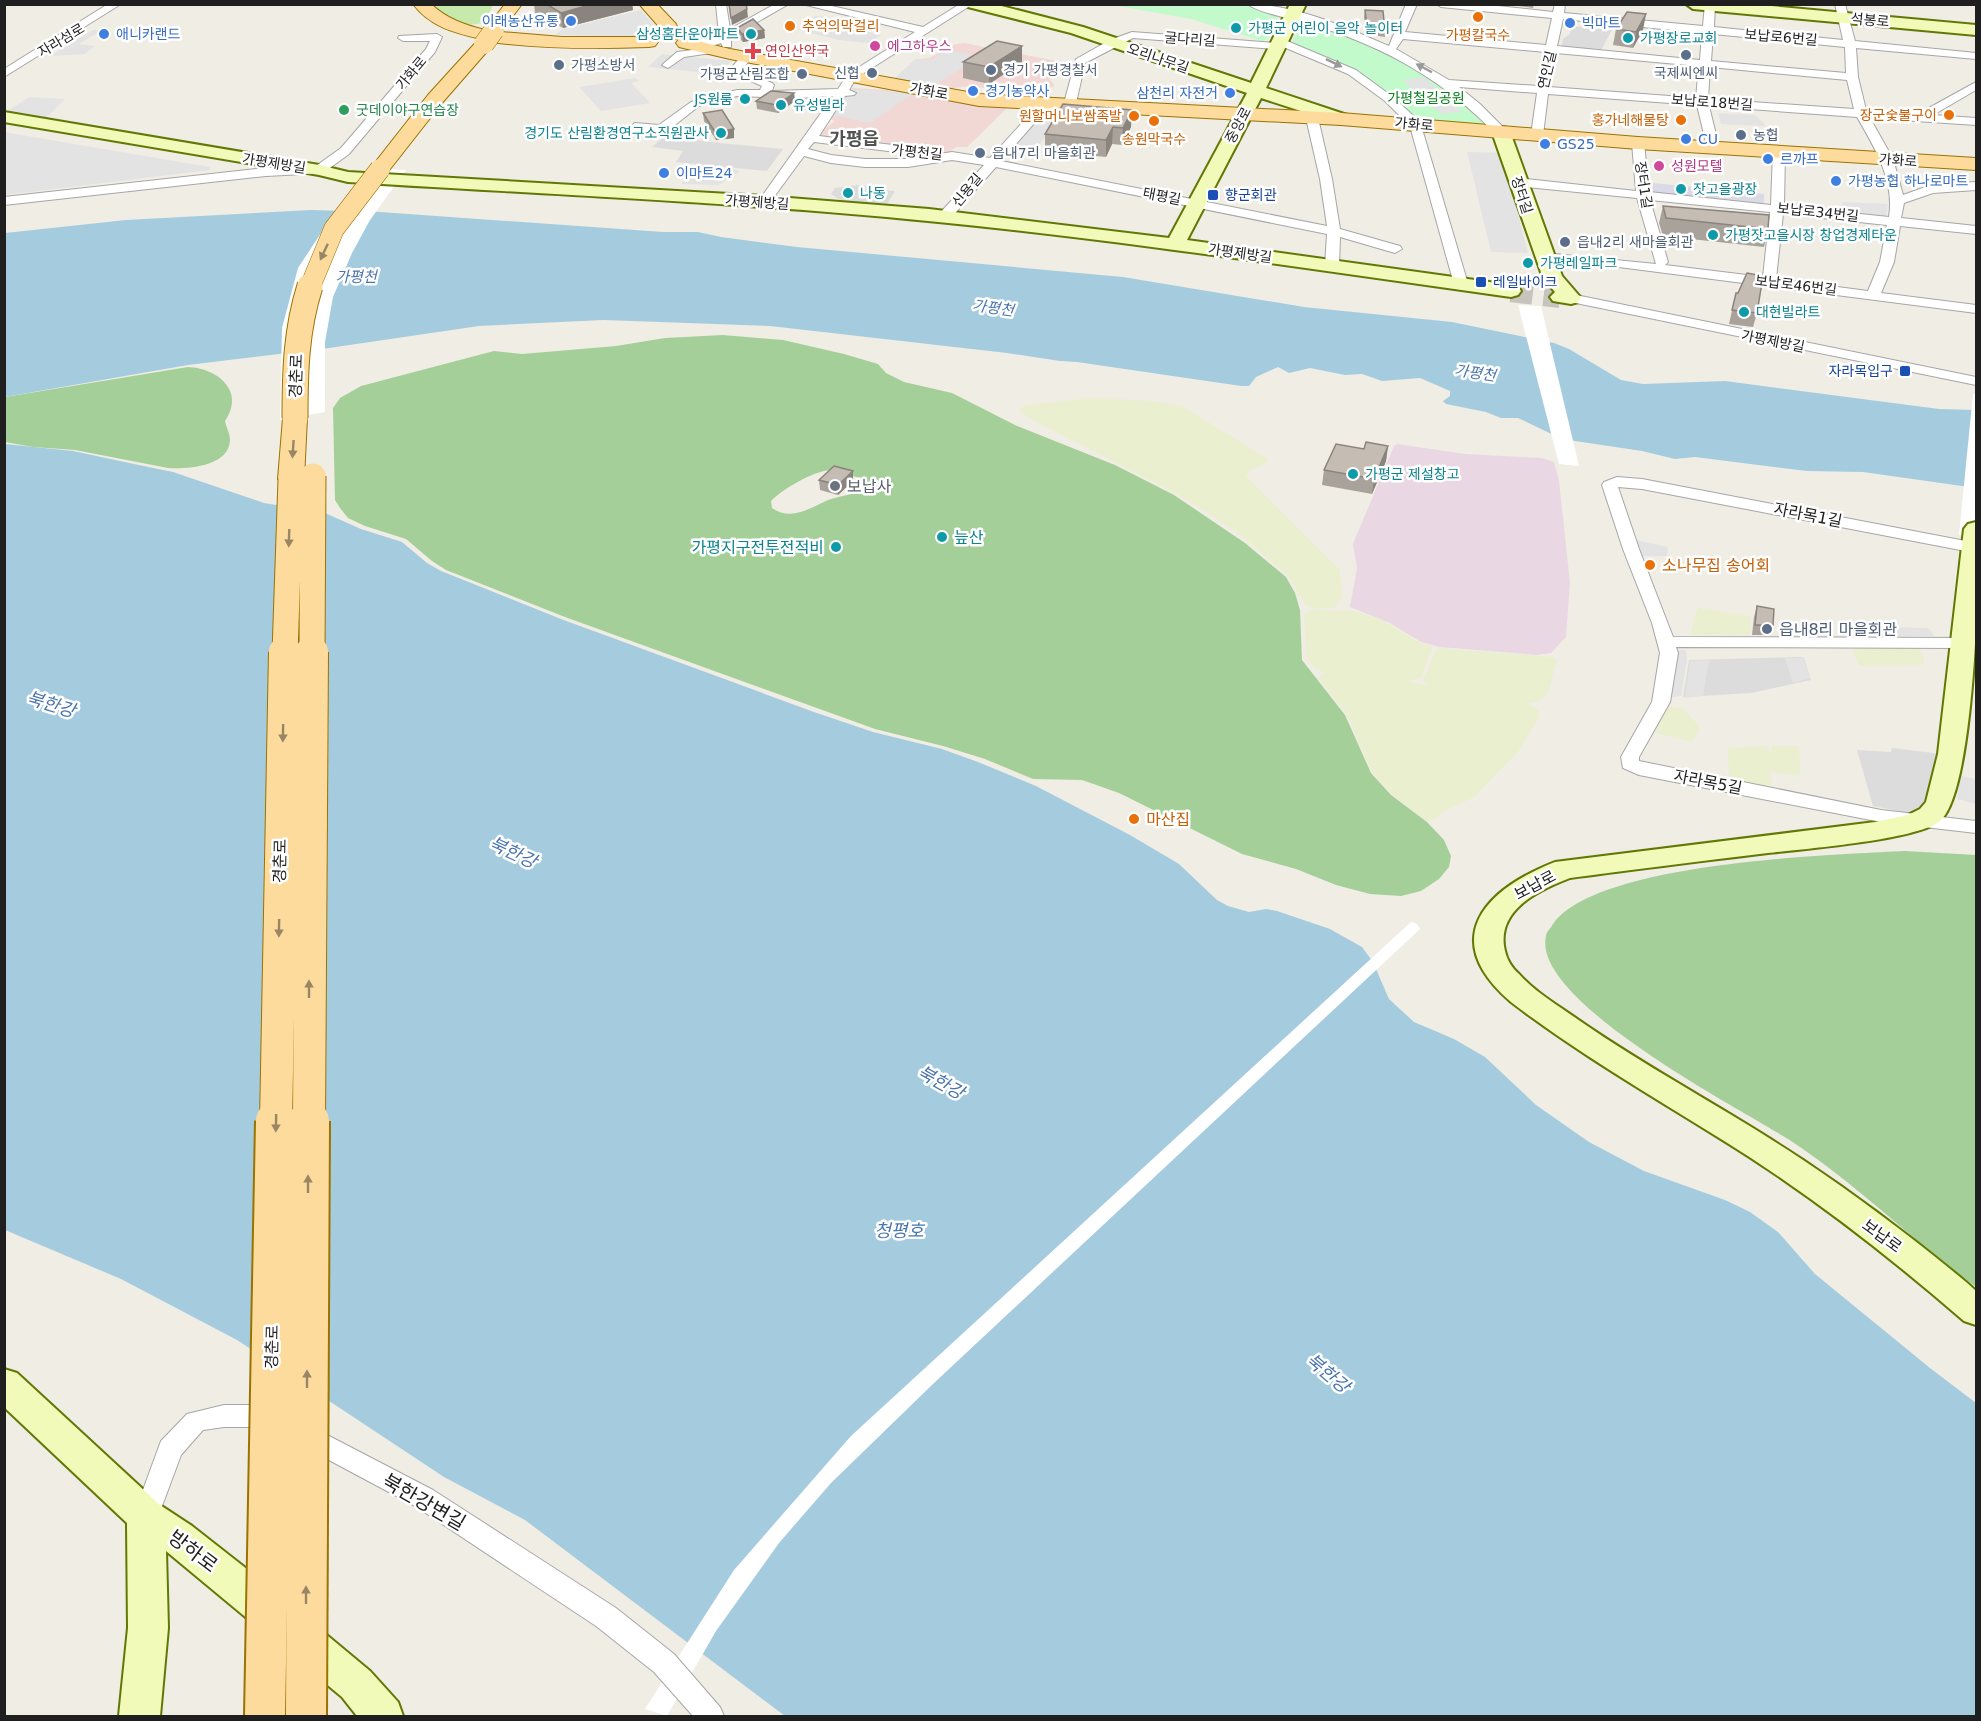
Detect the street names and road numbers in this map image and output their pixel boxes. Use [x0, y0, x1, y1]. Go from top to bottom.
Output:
street label: 석봉로 [1850, 10, 1890, 30]
street label: 자라섬로 [35, 20, 87, 60]
street label: 보납로6번길 [1744, 26, 1818, 48]
street label: 굴다리길 [1164, 29, 1216, 49]
street label: 오리나무길 [1125, 40, 1191, 76]
street label: 연인길 [1535, 49, 1559, 91]
street label: 가화로 [392, 53, 430, 93]
street label: 가화로 [909, 80, 950, 102]
street label: 보납로18번길 [1670, 91, 1754, 113]
street label: 중앙로 [1222, 104, 1254, 146]
street label: 가화로 [1394, 114, 1434, 134]
street label: 가평천길 [891, 141, 943, 163]
street label: 가평제방길 [241, 150, 307, 176]
street label: 가화로 [1878, 151, 1918, 169]
street label: 장터1길 [1632, 160, 1656, 210]
street label: 신용길 [948, 170, 986, 210]
street label: 장터길 [1508, 174, 1536, 216]
street label: 태평길 [1142, 184, 1182, 208]
street label: 가평제방길 [724, 192, 790, 212]
street label: 보납로34번길 [1776, 200, 1860, 224]
street label: 가평제방길 [1207, 241, 1273, 265]
street label: 보납로46번길 [1754, 272, 1838, 298]
street label: 가평제방길 [1740, 327, 1806, 355]
street label: 경춘로 [286, 353, 306, 398]
street label: 자라목1길 [1772, 499, 1844, 531]
street label: 자라목5길 [1672, 766, 1744, 798]
street label: 경춘로 [270, 838, 290, 883]
street label: 보납로 [1511, 866, 1559, 904]
street label: 보납로 [1859, 1215, 1906, 1257]
street label: 경춘로 [262, 1324, 282, 1369]
street label: 북한강변길 [378, 1469, 470, 1535]
street label: 방하로 [164, 1525, 222, 1577]

